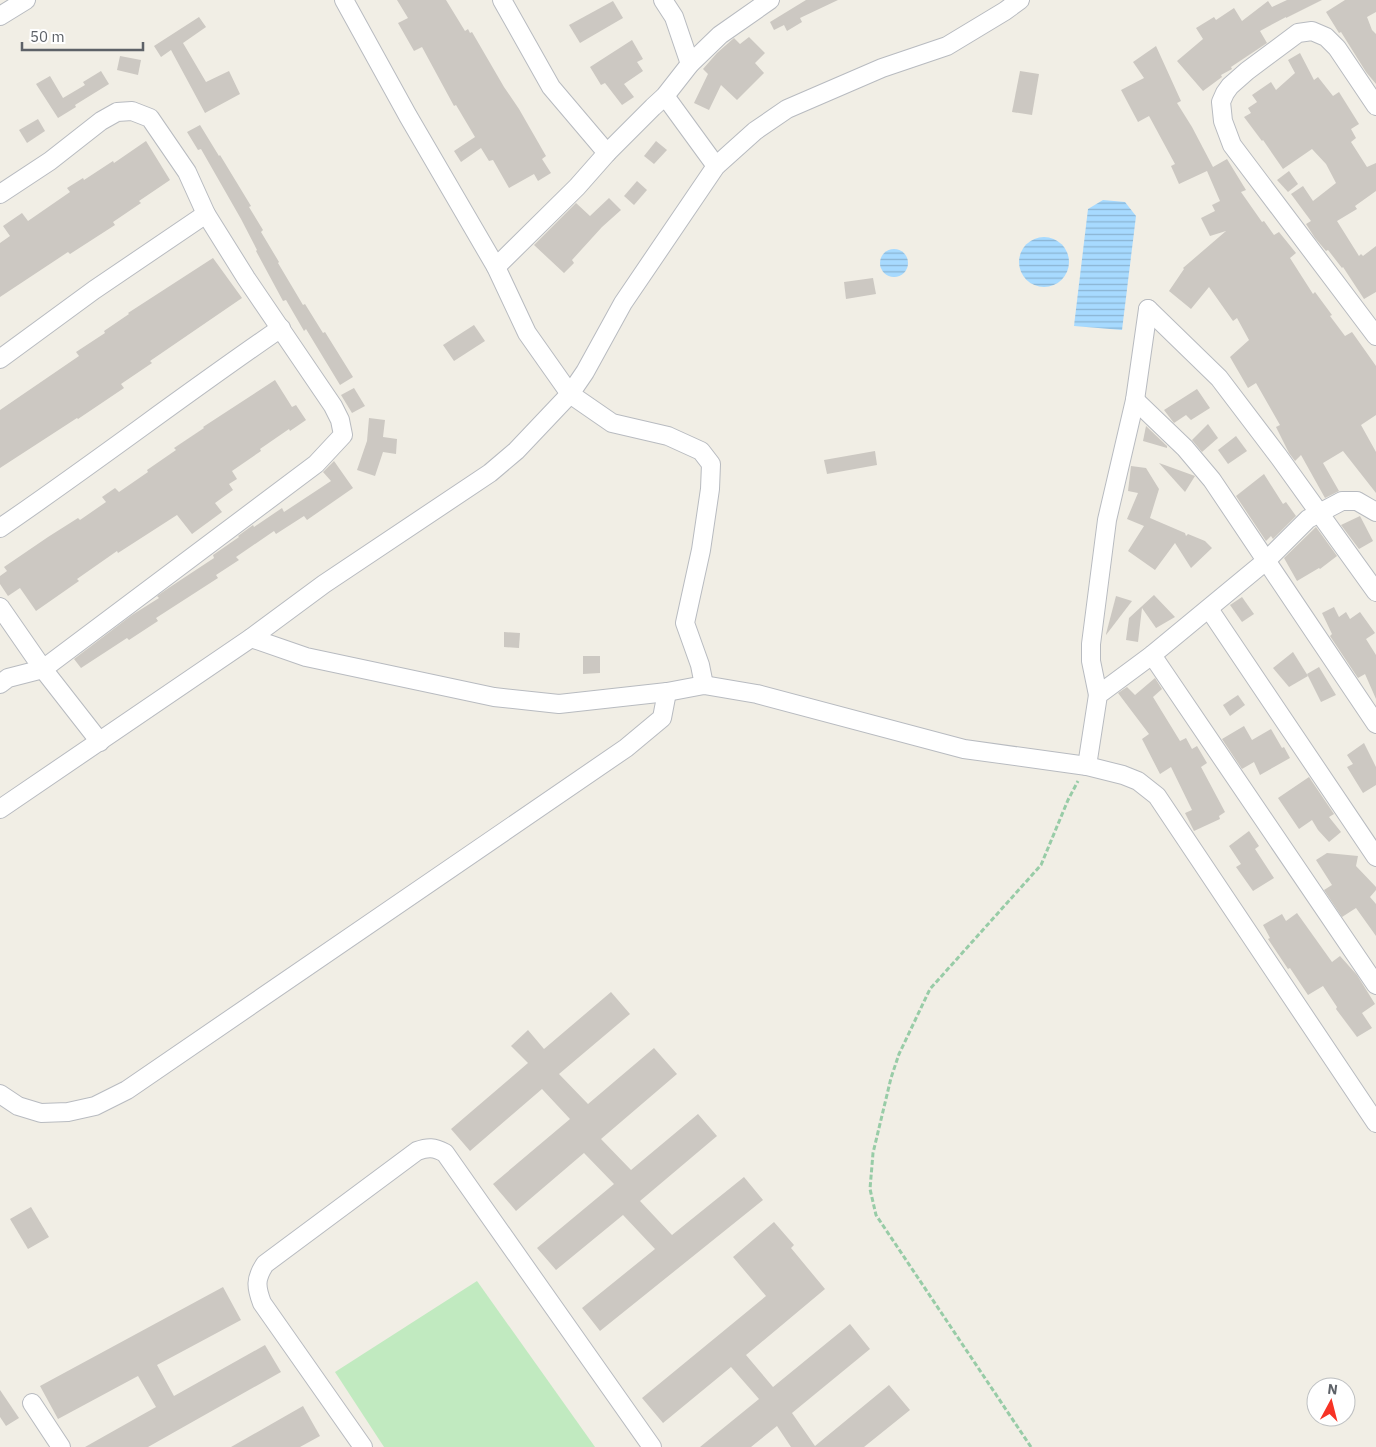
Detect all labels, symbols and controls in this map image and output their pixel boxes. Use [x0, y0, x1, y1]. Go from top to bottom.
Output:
scale bar [22, 20, 144, 52]
text: 50 m [30, 27, 65, 46]
north arrow [1306, 1377, 1356, 1427]
text: N [1326, 1380, 1339, 1399]

